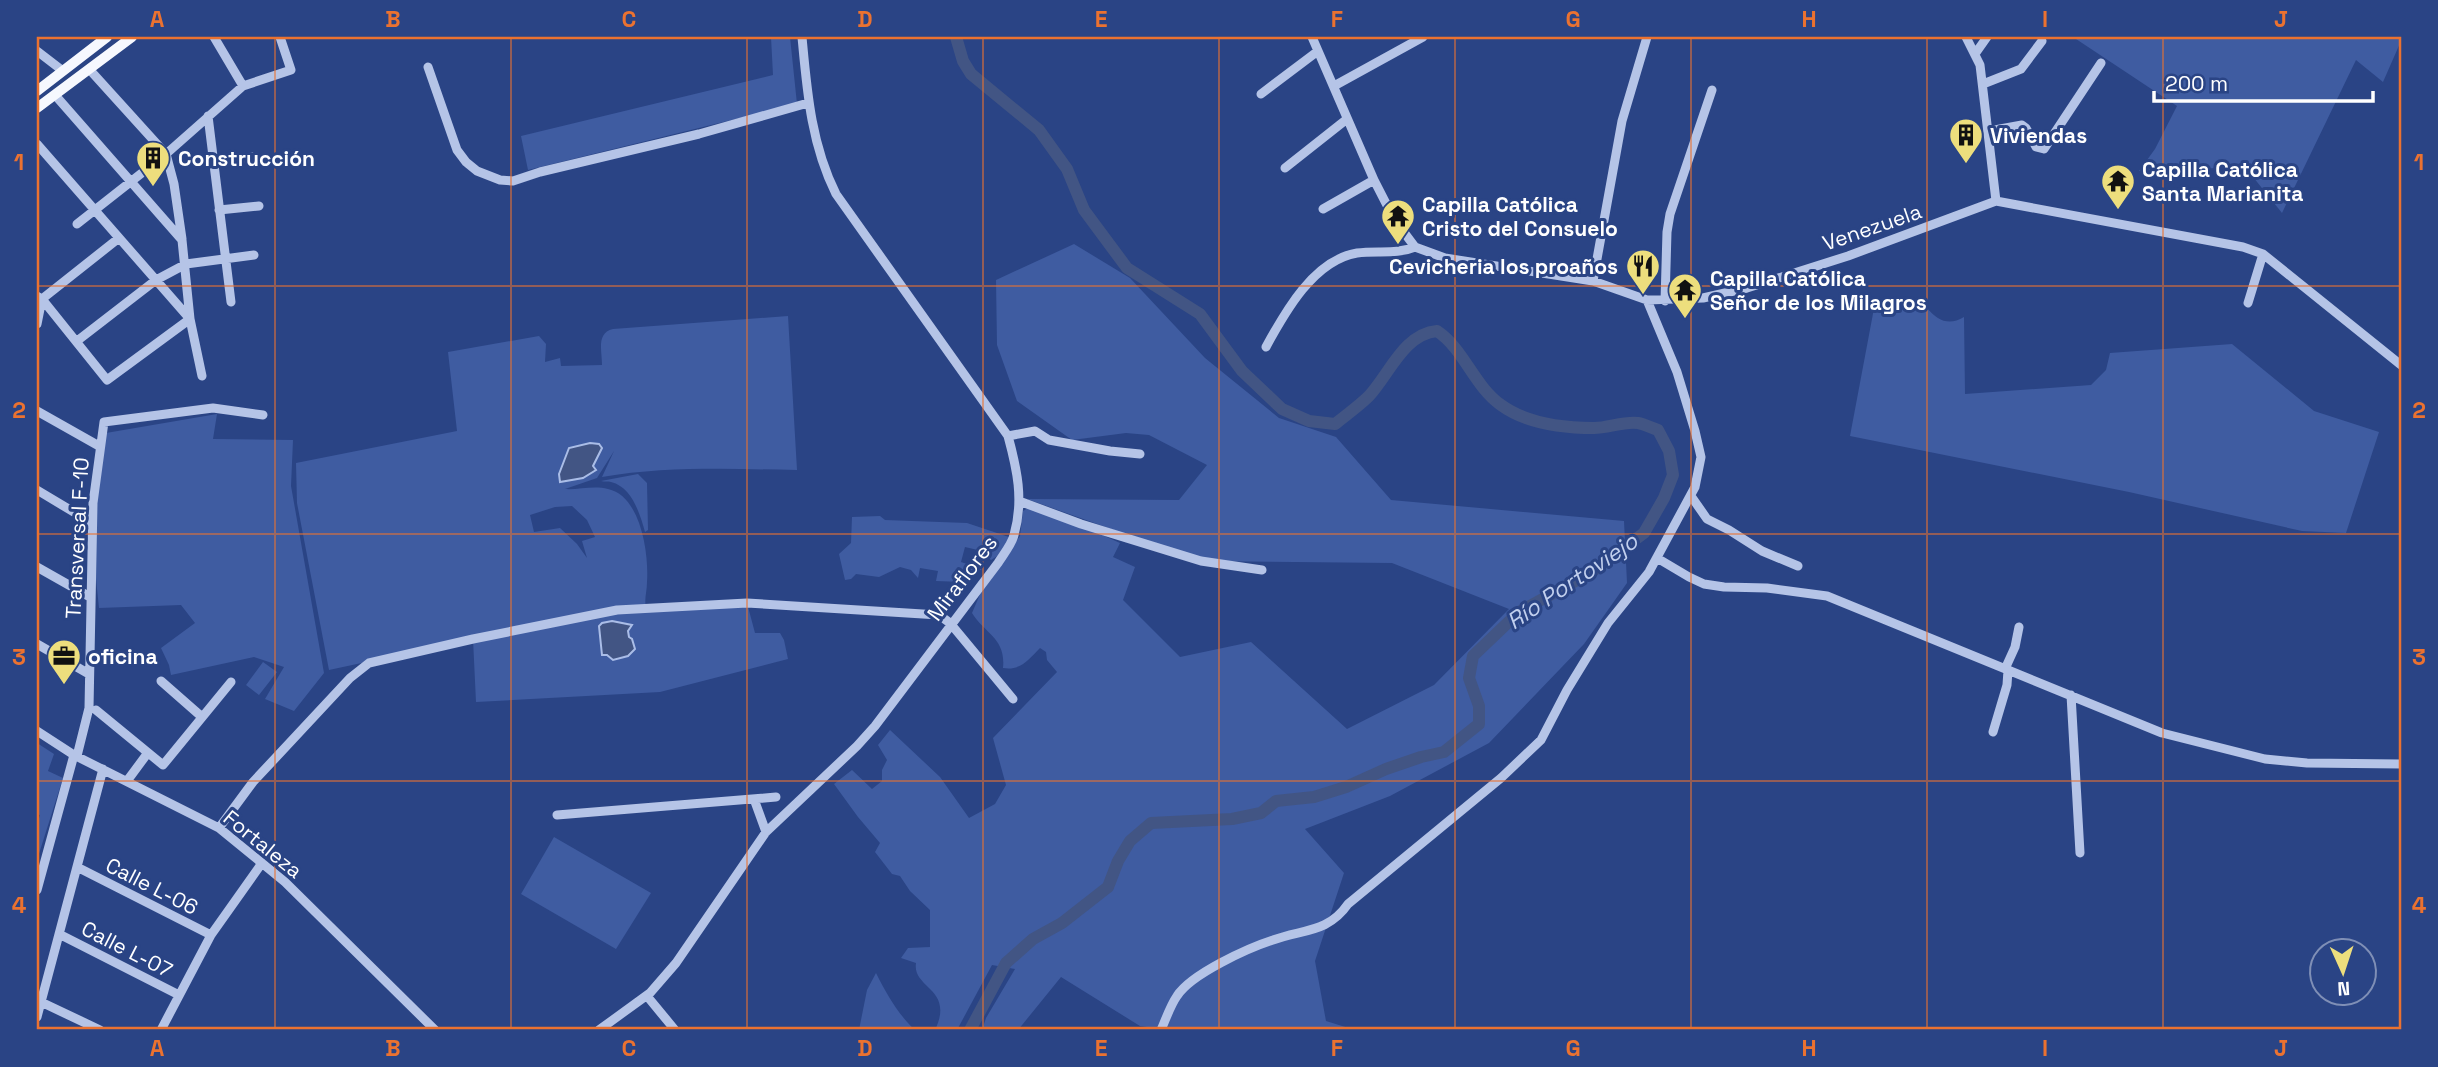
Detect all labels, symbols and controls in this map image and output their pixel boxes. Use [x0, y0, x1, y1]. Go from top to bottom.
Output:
text: A [150, 4, 165, 34]
text: B [385, 4, 401, 34]
text: C [622, 4, 636, 34]
text: D [857, 4, 873, 34]
text: E [1095, 4, 1107, 34]
text: F [1331, 4, 1343, 34]
text: G [1565, 4, 1581, 34]
text: H [1801, 4, 1817, 34]
text: I [2042, 4, 2048, 34]
text: J [2274, 4, 2288, 34]
scale bar [2154, 60, 2373, 104]
text: 200 m [2165, 70, 2228, 97]
building icon: Viviendas [1947, 116, 1985, 165]
place label: Viviendas [1990, 122, 2087, 149]
building icon: Construcción [134, 139, 172, 188]
place label: Construcción [178, 145, 315, 172]
text: 1 [14, 147, 24, 177]
text: 1 [2414, 147, 2424, 177]
place label: Capilla Católica Santa Marianita [2142, 156, 2304, 207]
temple icon: Capilla Católica Santa Marianita [2099, 162, 2137, 211]
place label: Capilla Católica Cristo del Consuelo [1422, 191, 1618, 242]
temple icon: Capilla Católica Cristo del Consuelo [1379, 197, 1417, 246]
street label: Venezuela [1819, 197, 1925, 257]
restaurant icon: Cevicheria los proaños [1624, 247, 1662, 296]
place label: Cevicheria los proaños [1389, 253, 1618, 280]
place label: Capilla Católica Señor de los Milagros [1710, 265, 1927, 316]
temple icon: Capilla Católica Señor de los Milagros [1666, 271, 1704, 320]
text: 2 [12, 395, 26, 425]
text: 2 [2412, 395, 2426, 425]
street label: Transversal F-10 [59, 457, 95, 619]
water label: Río Portoviejo [1501, 526, 1644, 636]
street label: Miraflores [921, 530, 1003, 626]
office icon: oficina [45, 637, 83, 686]
text: 3 [12, 642, 26, 672]
text: 3 [2412, 642, 2426, 672]
place label: oficina [88, 643, 158, 670]
street label: Fortaleza [218, 804, 308, 884]
street label: Calle L-06 [101, 851, 203, 921]
text: 4 [12, 890, 27, 920]
text: 4 [2412, 890, 2427, 920]
street label: Calle L-07 [77, 915, 177, 983]
north arrow [2308, 937, 2378, 1007]
text: N [2337, 976, 2351, 1001]
text: A [150, 1033, 165, 1063]
text: B [385, 1033, 401, 1063]
text: C [622, 1033, 636, 1063]
text: D [857, 1033, 873, 1063]
text: E [1095, 1033, 1107, 1063]
text: F [1331, 1033, 1343, 1063]
text: G [1565, 1033, 1581, 1063]
text: H [1801, 1033, 1817, 1063]
text: I [2042, 1033, 2048, 1063]
text: J [2274, 1033, 2288, 1063]

